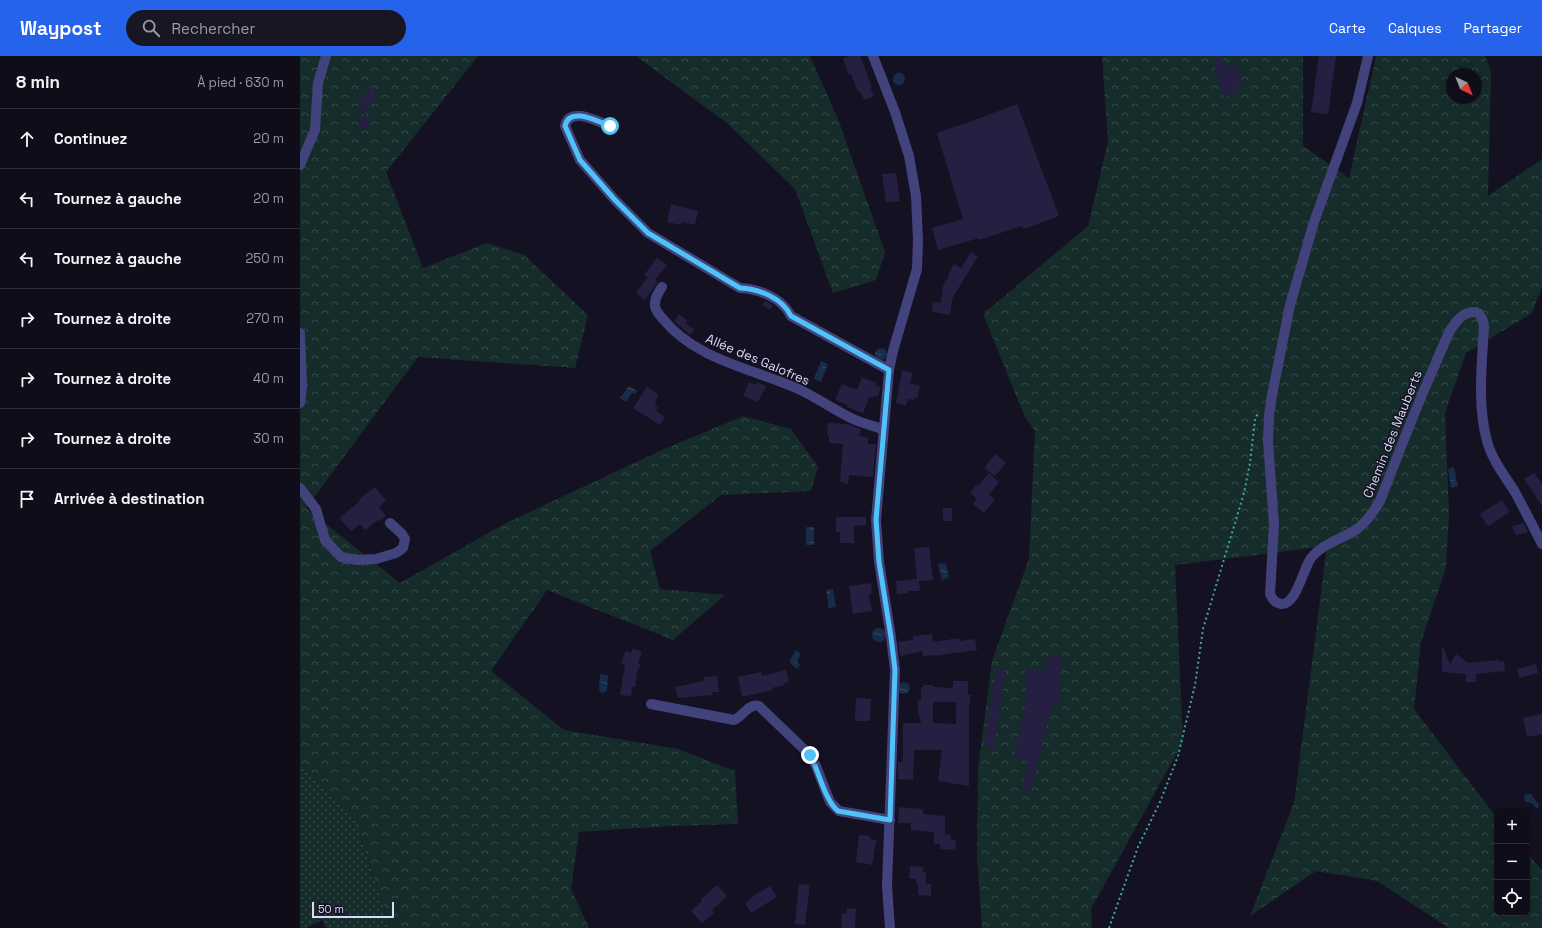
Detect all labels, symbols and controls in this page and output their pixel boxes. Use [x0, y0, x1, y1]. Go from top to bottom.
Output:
search box [126, 10, 406, 46]
text: Waypost [20, 16, 102, 41]
icon: search [140, 17, 162, 39]
text: Rechercher [172, 19, 255, 38]
text: Carte [1329, 19, 1366, 37]
text: Calques [1388, 19, 1442, 37]
text: Partager [1464, 19, 1522, 37]
north arrow [1446, 68, 1482, 104]
text: 8 min [16, 71, 60, 93]
text: À pied · 630 m [197, 74, 284, 91]
route start [601, 117, 619, 135]
icon: ahead [16, 128, 38, 150]
text: Continuez [54, 129, 127, 148]
text: 20 m [253, 130, 284, 147]
icon: left [16, 188, 38, 210]
text: Tournez à gauche [54, 189, 182, 208]
text: 20 m [253, 190, 284, 207]
icon: left [16, 248, 38, 270]
text: Tournez à gauche [54, 249, 182, 268]
text: 250 m [246, 250, 284, 267]
icon: right [16, 308, 38, 330]
text: Tournez à droite [54, 309, 171, 328]
text: 270 m [246, 310, 284, 327]
street label: Allée des Galofres [703, 330, 813, 389]
icon: right [16, 368, 38, 390]
street label: Chemin des Mauberts [1359, 368, 1426, 501]
text: Tournez à droite [54, 369, 171, 388]
text: 40 m [253, 370, 284, 387]
icon: right [16, 428, 38, 450]
text: Tournez à droite [54, 429, 171, 448]
text: 30 m [253, 430, 284, 447]
icon: arrive [16, 488, 38, 510]
text: Arrivée à destination [54, 489, 204, 508]
route end [801, 746, 819, 764]
map controls [1494, 808, 1530, 916]
button: + [1494, 808, 1530, 844]
button: − [1494, 844, 1530, 880]
button: locate [1494, 880, 1530, 916]
scale bar [312, 900, 394, 919]
text: 50 m [318, 902, 344, 916]

